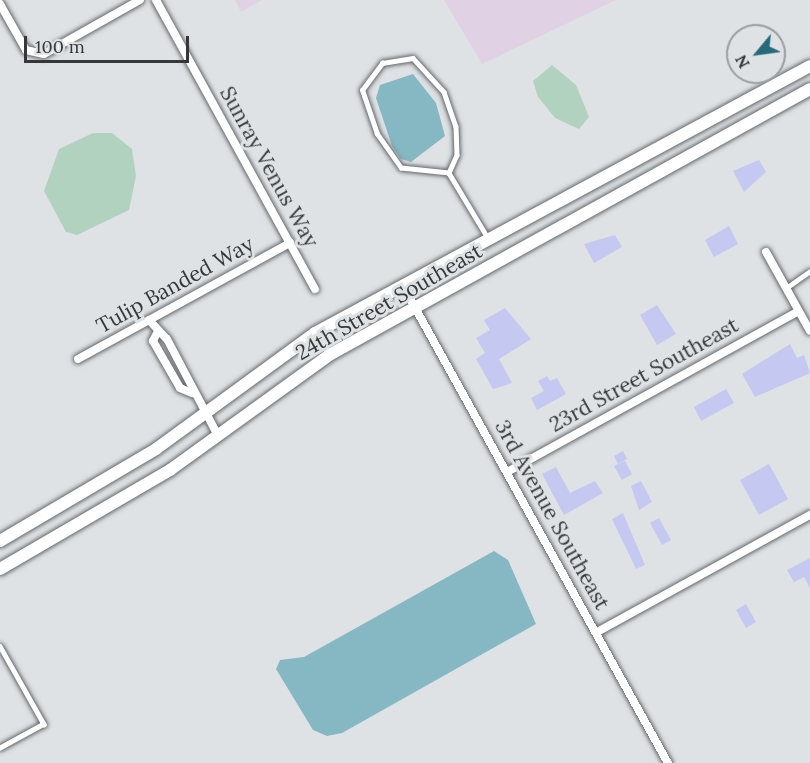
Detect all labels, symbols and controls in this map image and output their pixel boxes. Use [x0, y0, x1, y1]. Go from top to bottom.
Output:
scale bar [27, 24, 192, 62]
north arrow [726, 24, 786, 84]
text: 100 m [35, 35, 85, 58]
text: N [730, 51, 754, 72]
street label: Sunray Venus Way [214, 82, 324, 252]
street label: Tulip Banded Way [92, 231, 258, 339]
street label: 24th Street Southeast [291, 238, 487, 366]
street label: 23rd Street Southeast [545, 313, 743, 437]
street label: 3rd Avenue Southeast [489, 416, 615, 614]

